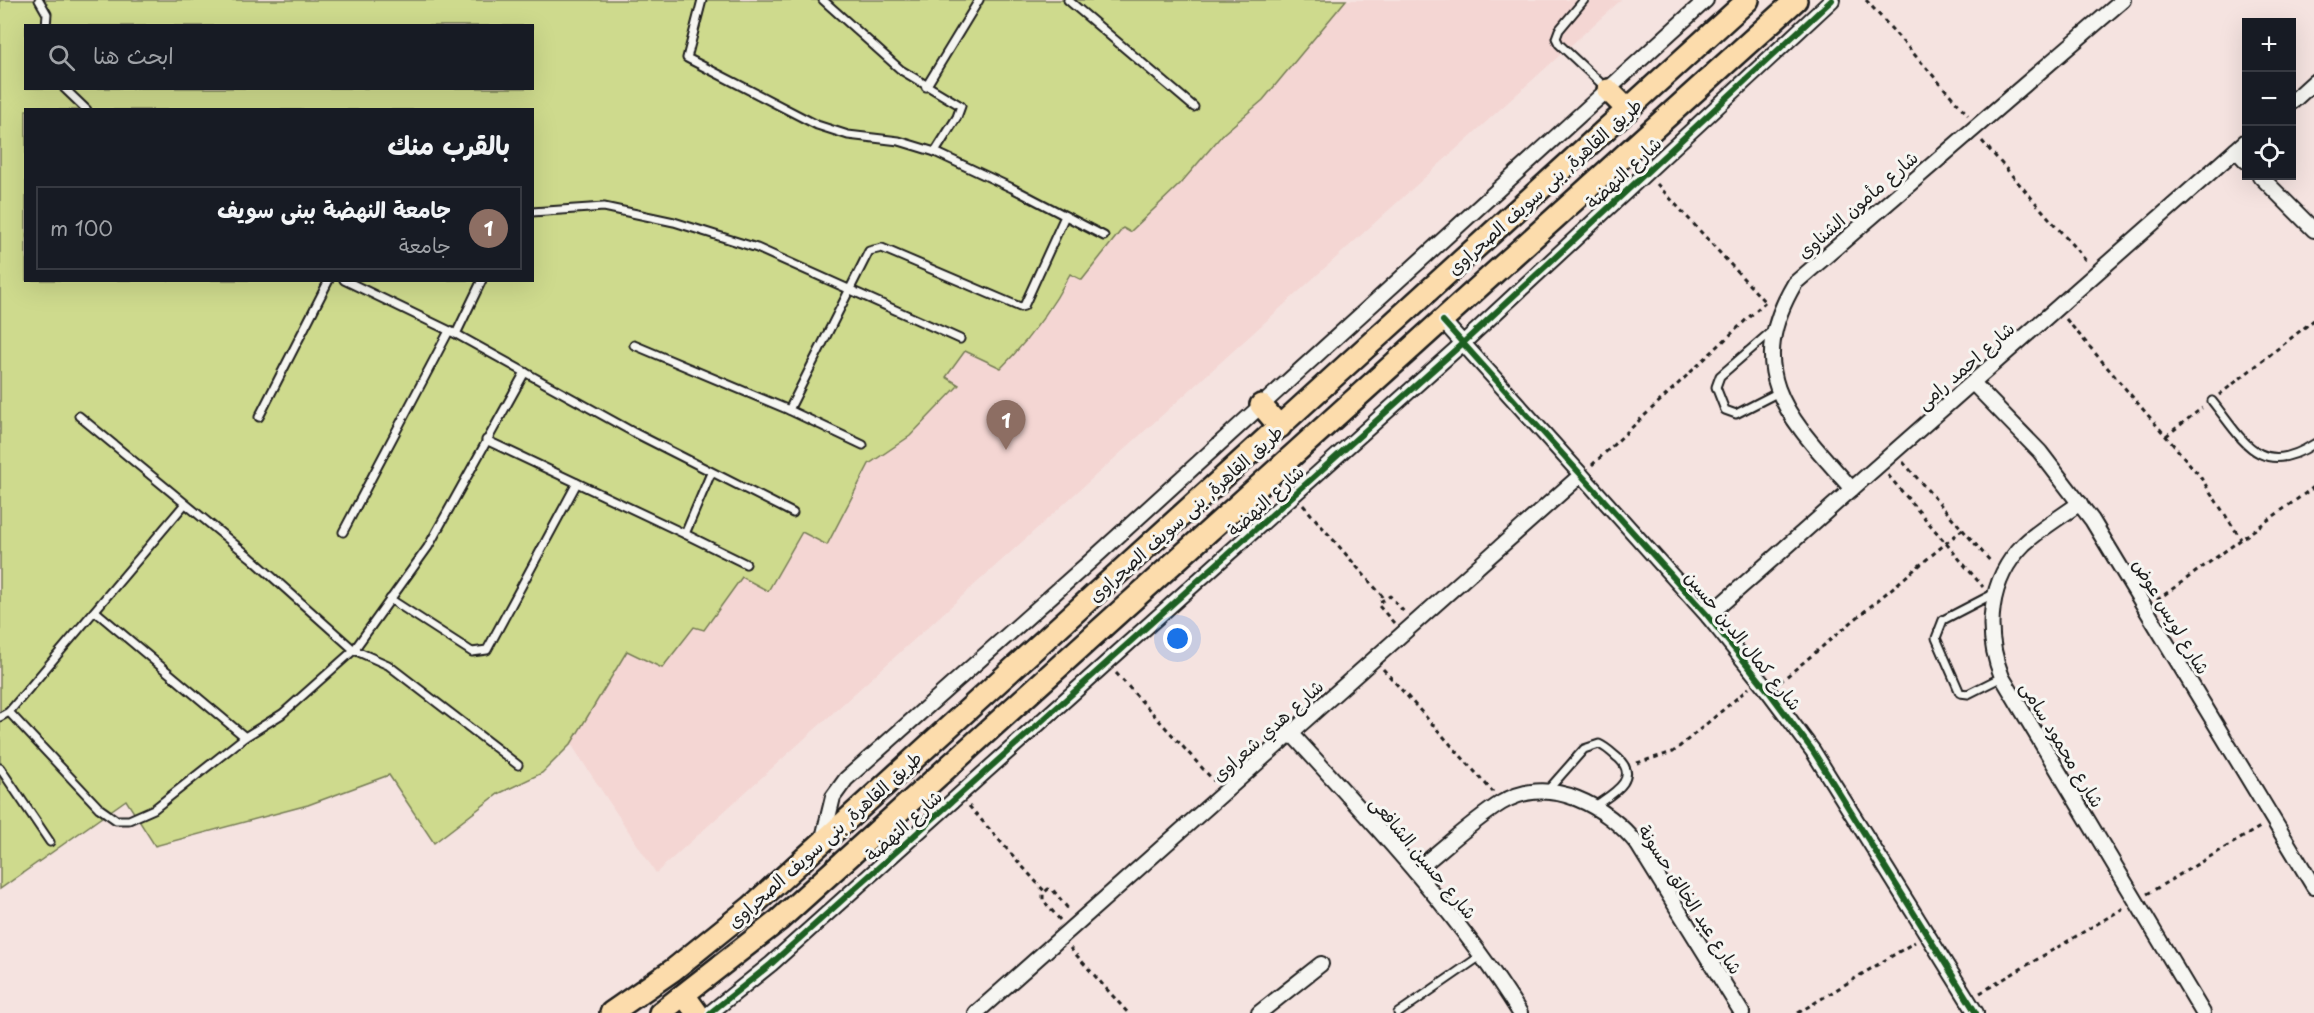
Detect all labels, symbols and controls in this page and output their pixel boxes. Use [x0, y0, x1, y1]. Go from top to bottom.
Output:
map controls [2242, 18, 2296, 180]
button: + [2242, 18, 2296, 72]
search box [24, 24, 534, 90]
text: ابحث هنا [93, 38, 174, 71]
icon: search [45, 41, 78, 74]
button: − [2242, 72, 2296, 126]
street label: طريق القاهرة, بنى سويف الصحراوى [1441, 91, 1647, 281]
text: بالقرب منك [388, 125, 510, 164]
button: locate [2242, 126, 2296, 180]
street label: شارع النهضة [1579, 130, 1667, 214]
street label: شارع مأمون الشناوى [1790, 144, 1924, 264]
text: جامعة النهضة ببنى سويف [217, 192, 451, 225]
text: 100 m [50, 213, 113, 243]
text: 1 [484, 213, 493, 243]
text: جامعة [399, 230, 451, 260]
street label: شارع احمد رامى [1910, 315, 2020, 415]
pin: 1 [986, 400, 1026, 450]
street label: طريق القاهرة, بنى سويف الصحراوى [1082, 418, 1288, 608]
street label: شارع النهضة [1220, 458, 1310, 542]
street label: شارع لويس عوض [2127, 553, 2217, 679]
street label: شارع كمال الدين حسين [1679, 564, 1809, 716]
your location [1163, 624, 1192, 653]
street label: شارع هدي شعراوى [1205, 672, 1329, 788]
street label: شارع محمود سامى [2015, 676, 2111, 812]
street label: طريق القاهرة, بنى سويف الصحراوى [721, 744, 927, 934]
street label: شارع النهضة [858, 783, 948, 867]
street label: شارع حسين الشافعى [1364, 789, 1484, 925]
street label: شارع عبد الخالق حسونة [1632, 819, 1750, 979]

